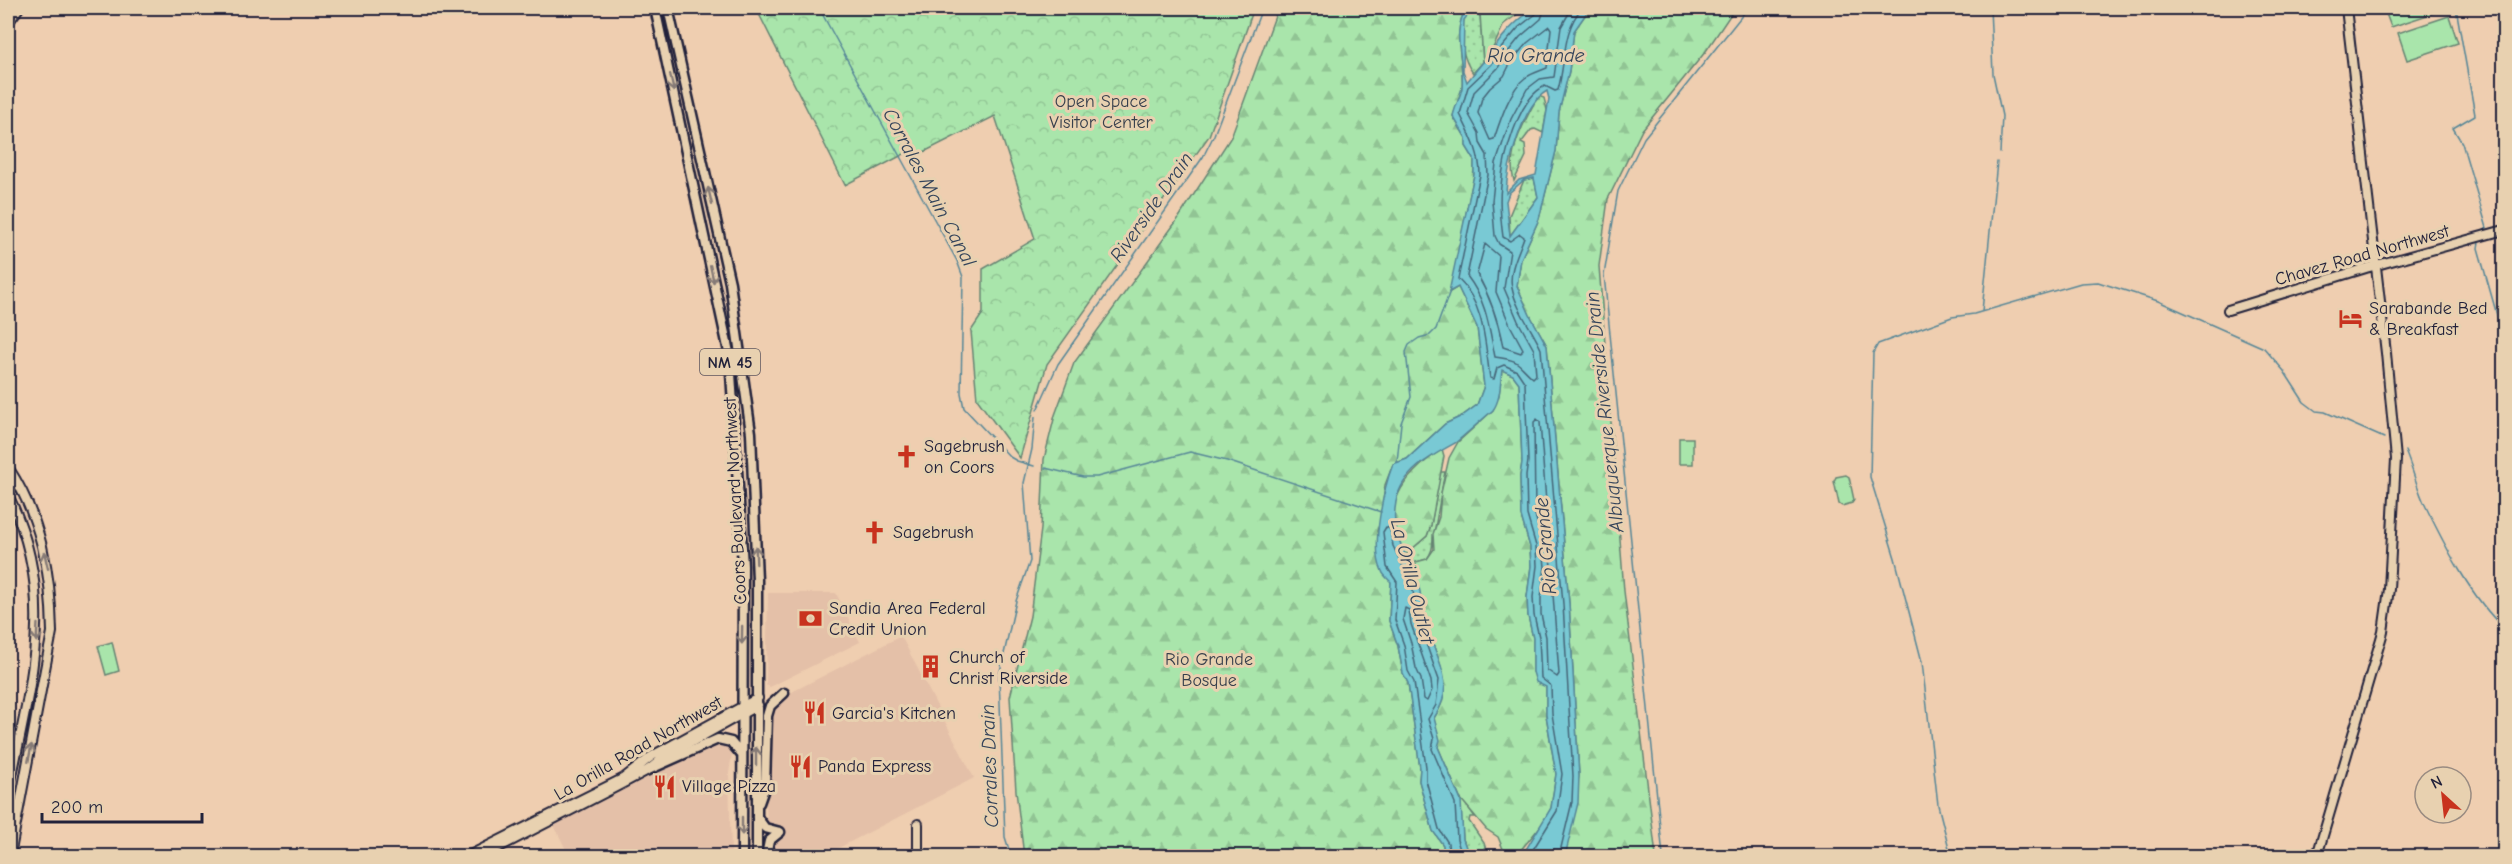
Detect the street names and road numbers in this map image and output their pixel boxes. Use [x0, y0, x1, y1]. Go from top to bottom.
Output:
street label: Chavez Road Northwest [2273, 220, 2452, 290]
road number: NM 45 [700, 349, 760, 375]
street label: Coors Boulevard Northwest [720, 396, 751, 605]
street label: La Orilla Road Northwest [551, 691, 727, 805]

